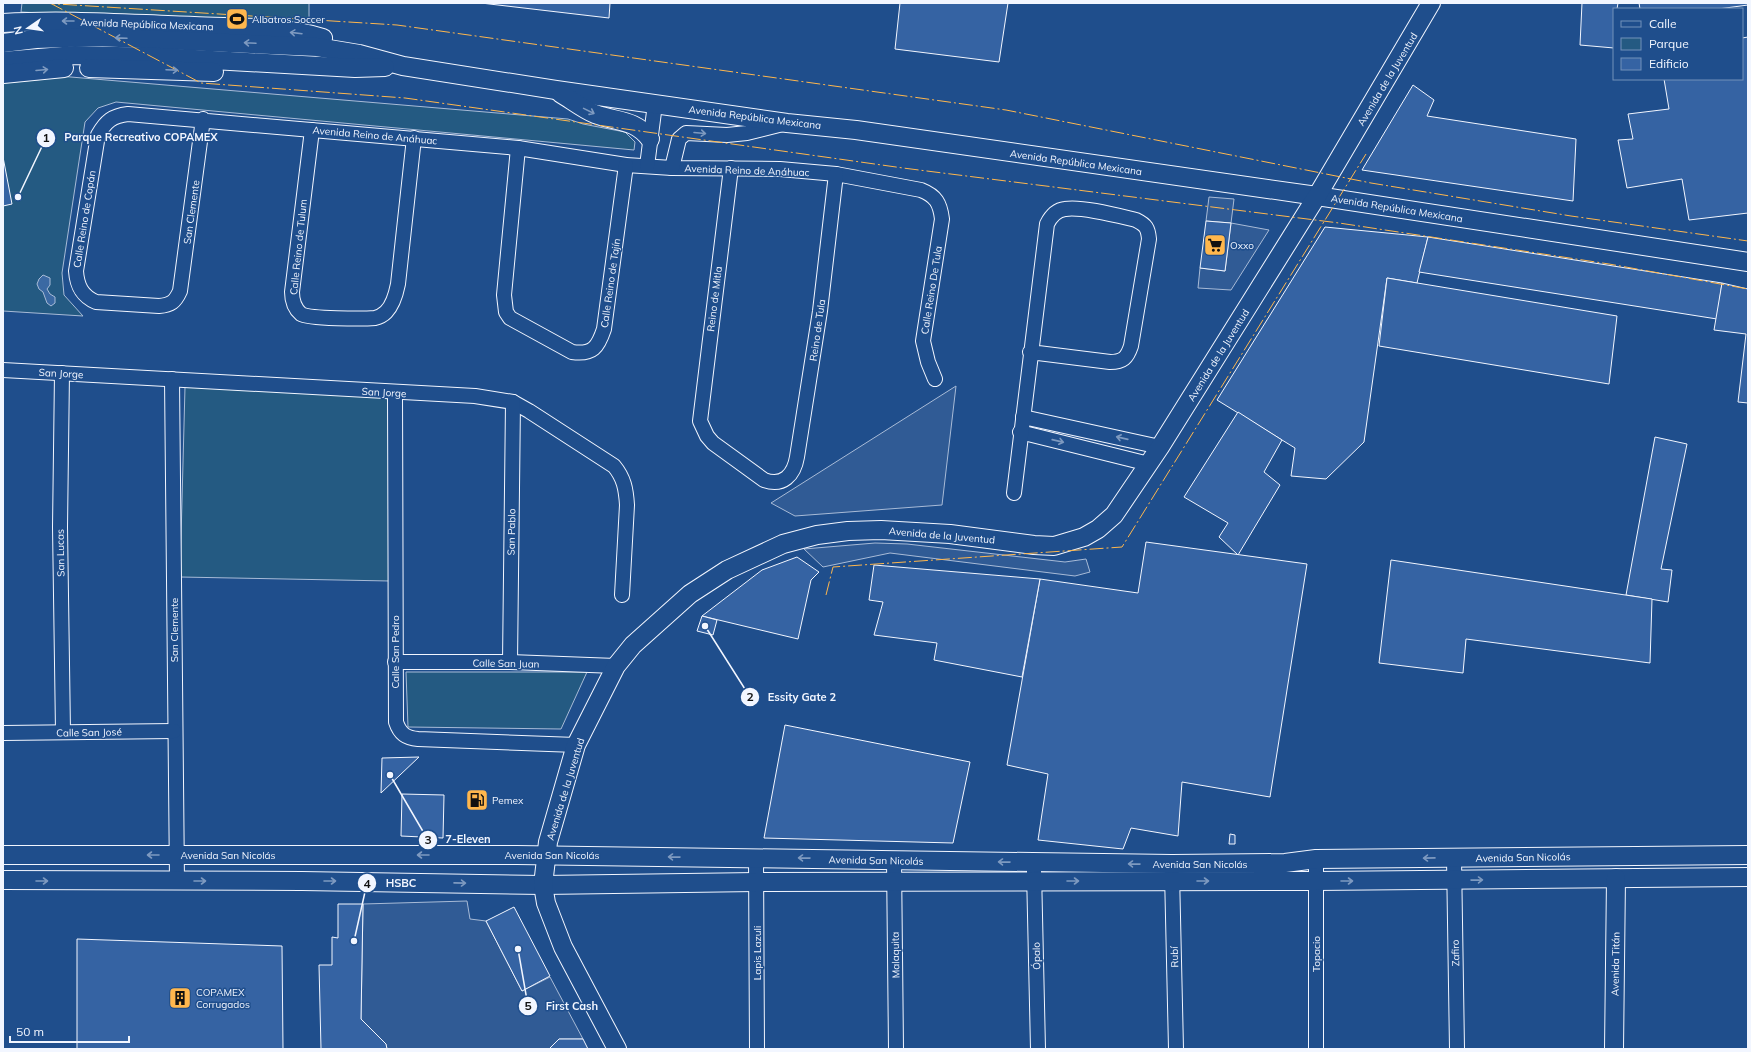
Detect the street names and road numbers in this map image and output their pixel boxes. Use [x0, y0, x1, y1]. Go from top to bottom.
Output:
street label: Avenida República Mexicana [80, 16, 214, 33]
street label: Avenida de la Juventud [1354, 30, 1420, 128]
street label: Avenida República Mexicana [688, 103, 822, 132]
street label: Avenida Reino de Anáhuac [312, 124, 438, 147]
street label: Avenida República Mexicana [1009, 147, 1143, 178]
street label: Avenida Reino de Anáhuac [684, 162, 810, 179]
street label: Calle Reino de Copán [70, 169, 99, 269]
street label: San Clemente [181, 179, 202, 245]
street label: Avenida República Mexicana [1330, 192, 1464, 225]
street label: Calle Reino de Tulum [287, 198, 310, 296]
street label: Calle Reino de Tajín [598, 237, 623, 329]
street label: Calle Reino De Tula [918, 245, 945, 335]
street label: Reino de Mitla [704, 266, 725, 332]
street label: Reino de Tula [807, 298, 828, 362]
street label: Avenida de la Juventud [1185, 307, 1252, 404]
street label: San Jorge [38, 366, 84, 381]
street label: San Jorge [361, 385, 407, 400]
street label: San Pablo [505, 508, 518, 556]
street label: Avenida de la Juventud [888, 524, 996, 547]
street label: San Lucas [54, 529, 67, 577]
street label: San Clemente [168, 598, 181, 662]
street label: Calle San Pedro [389, 615, 402, 689]
street label: Calle San Juan [472, 656, 540, 671]
street label: Calle San José [56, 725, 122, 740]
street label: Avenida de la Juventud [544, 736, 587, 842]
street label: Avenida San Nicolás [180, 849, 276, 862]
street label: Avenida San Nicolás [504, 849, 600, 862]
street label: Avenida San Nicolás [1475, 850, 1571, 865]
street label: Avenida San Nicolás [828, 853, 924, 868]
street label: Avenida San Nicolás [1152, 858, 1248, 871]
street label: Lapis Lazuli [751, 926, 764, 980]
street label: Malaquita [889, 932, 902, 978]
street label: Avenida Titán [1608, 932, 1623, 996]
street label: Topacio [1310, 936, 1323, 972]
street label: Zafiro [1449, 939, 1462, 967]
street label: Ópalo [1030, 942, 1043, 970]
street label: Rubí [1168, 946, 1181, 968]

